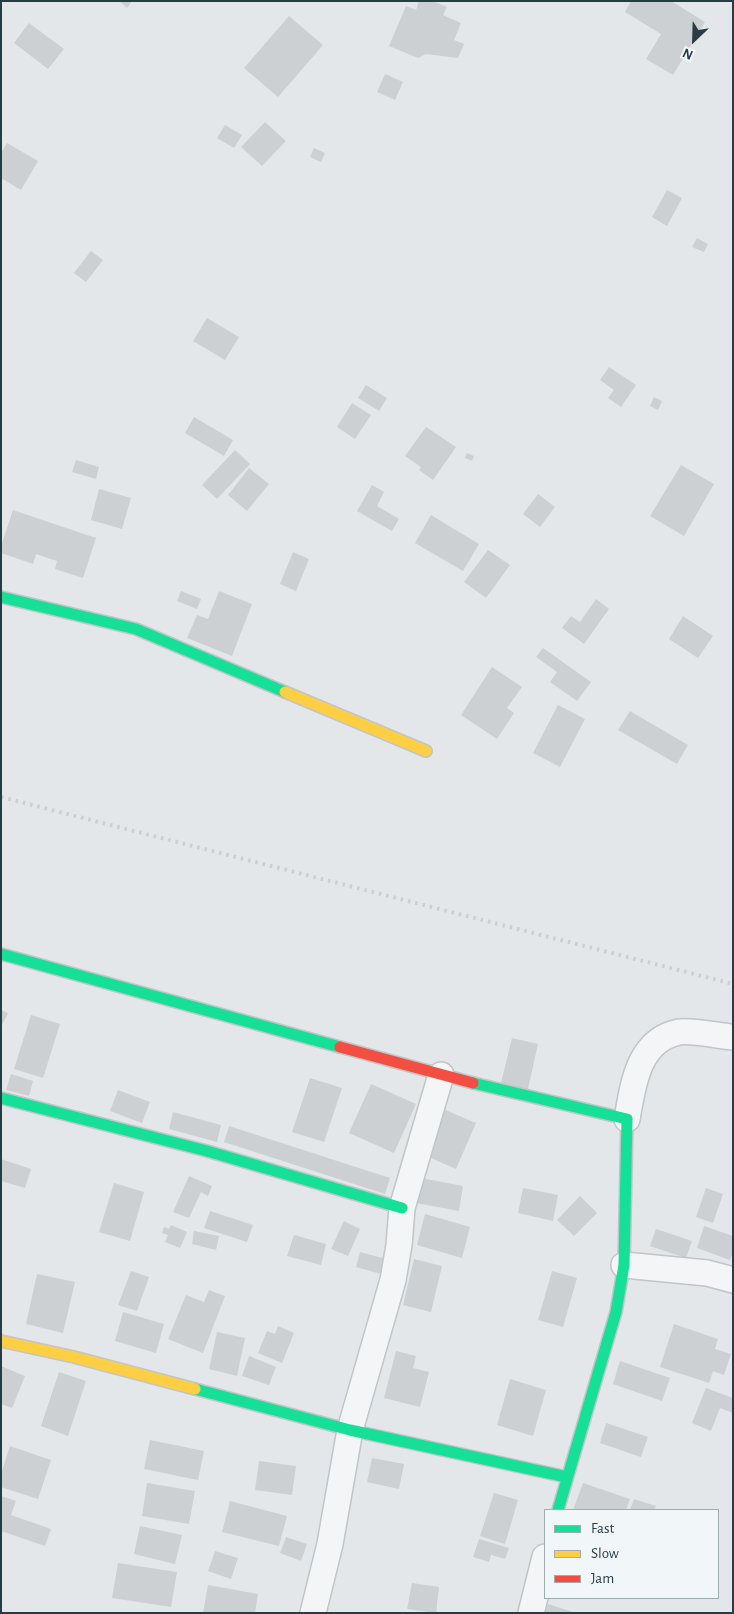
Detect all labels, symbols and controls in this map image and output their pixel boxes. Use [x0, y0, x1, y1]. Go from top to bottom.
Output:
north arrow [669, 15, 719, 65]
text: N [681, 45, 695, 62]
legend [544, 1509, 719, 1599]
text: Fast [591, 1521, 614, 1536]
text: Slow [591, 1546, 619, 1561]
text: Jam [591, 1571, 614, 1586]

